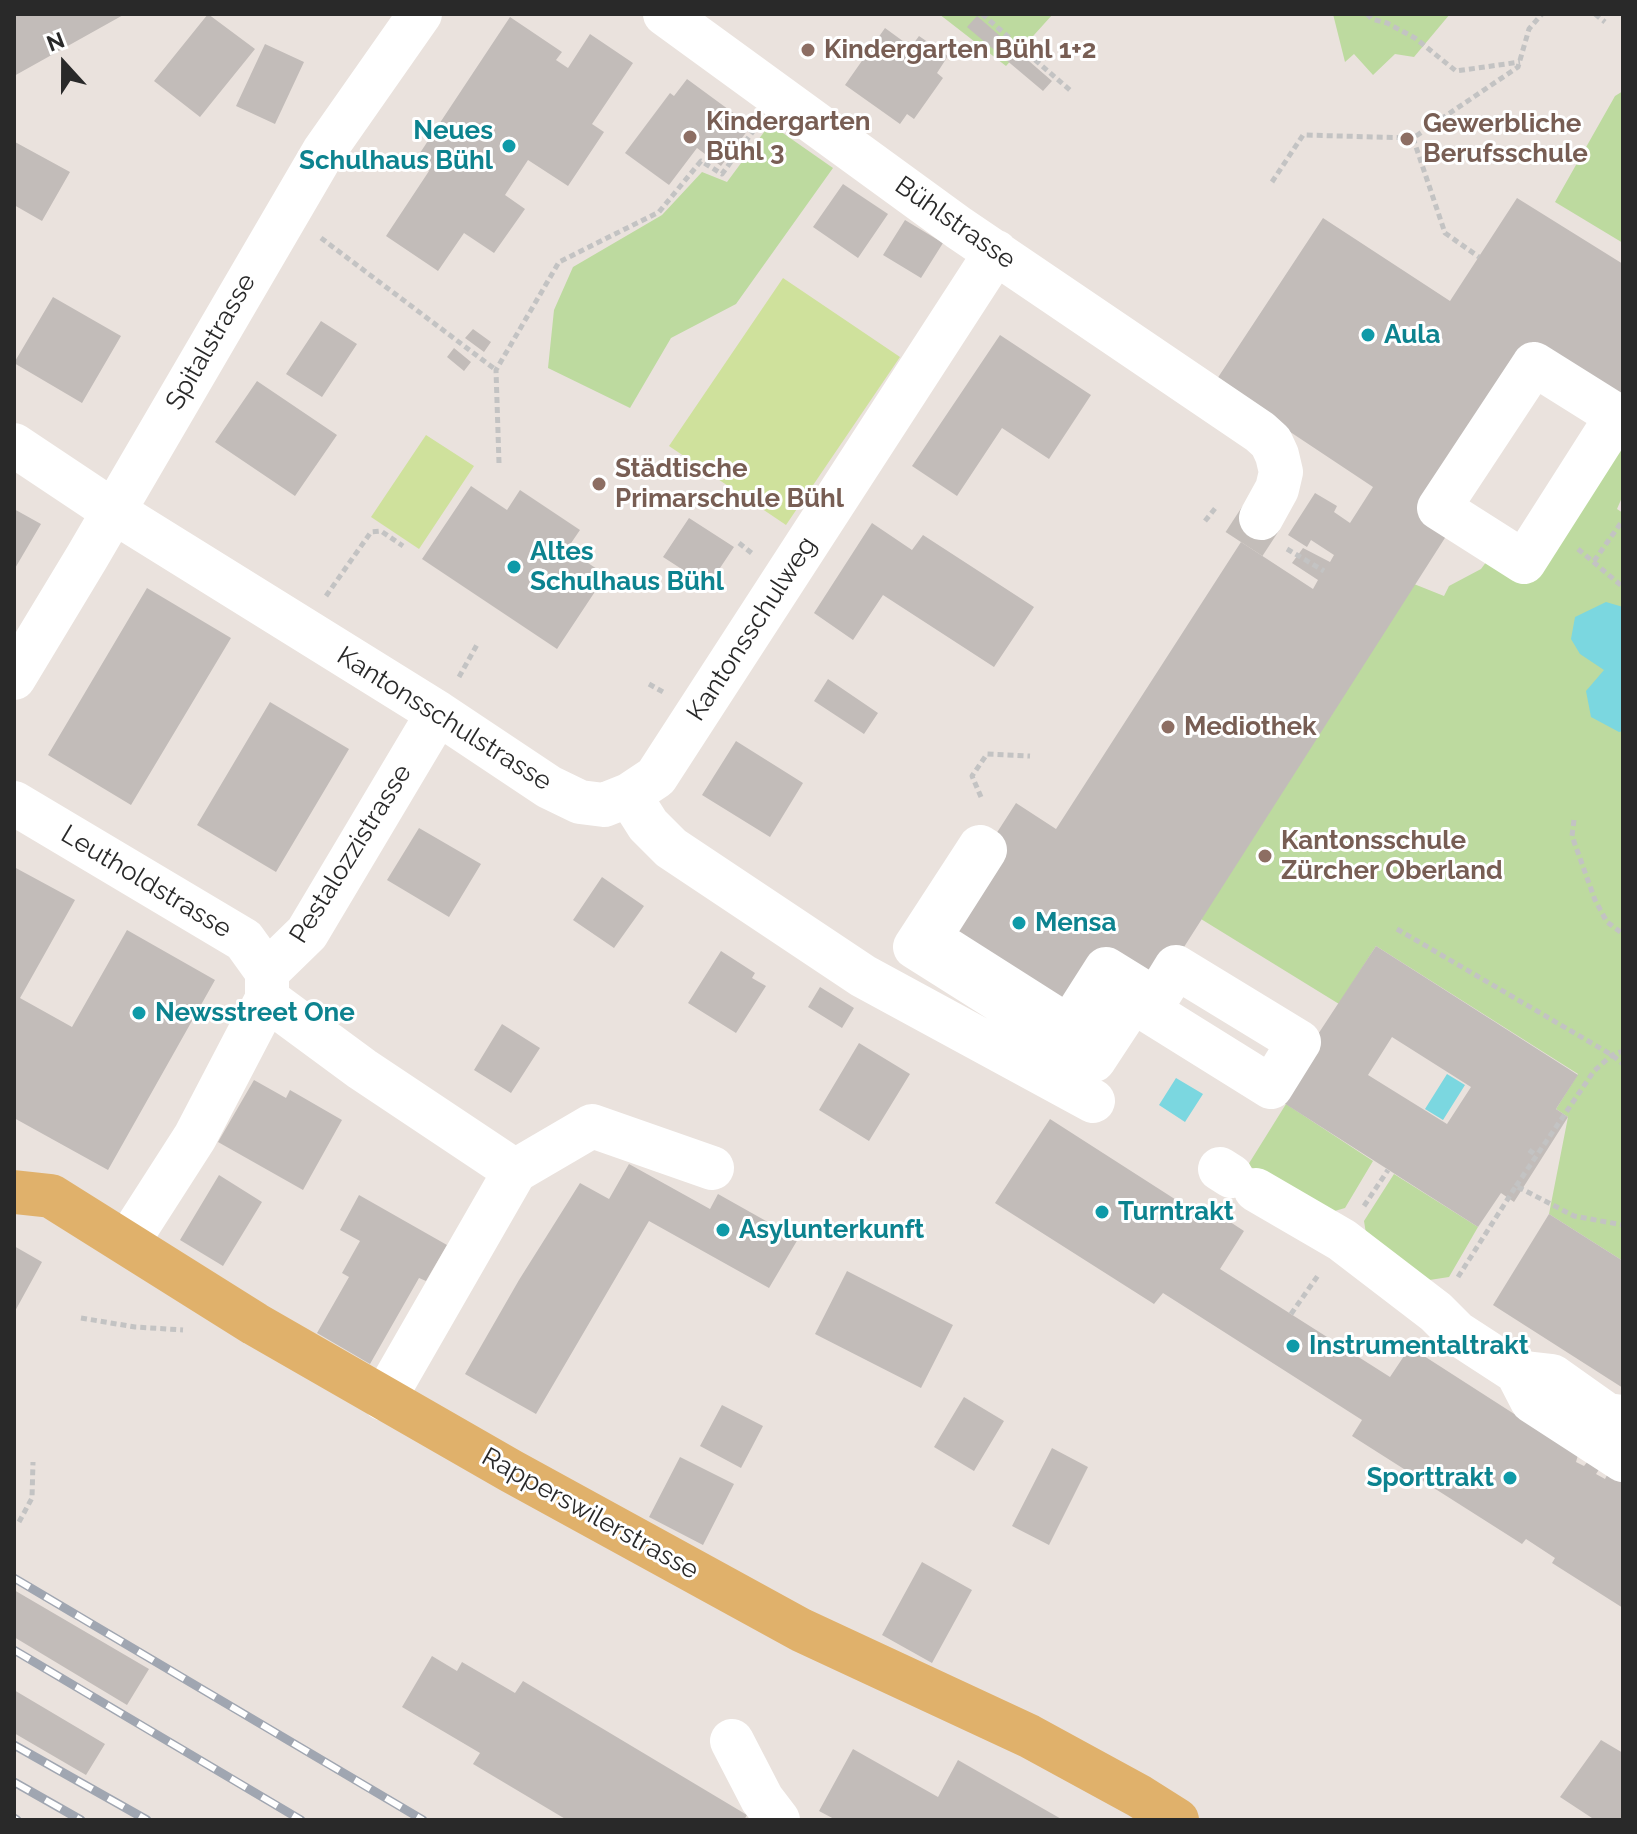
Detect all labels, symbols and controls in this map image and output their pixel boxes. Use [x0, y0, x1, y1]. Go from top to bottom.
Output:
north arrow [24, 24, 104, 104]
text: N [43, 26, 68, 57]
place label: Kindergarten Bühl 1+2 [824, 34, 1096, 66]
marker: Kindergarten Bühl 1+2 [799, 41, 817, 59]
place label: Kindergarten Bühl 3 [706, 106, 871, 168]
place label: Gewerbliche Berufsschule [1423, 108, 1588, 170]
place label: Neues Schulhaus Bühl [299, 115, 493, 176]
marker: Kindergarten Bühl 3 [681, 128, 699, 146]
marker: Gewerbliche Berufsschule [1398, 130, 1416, 148]
marker: Neues Schulhaus Bühl [500, 137, 518, 155]
street label: Bühlstrasse [889, 170, 1021, 276]
street label: Spitalstrasse [159, 268, 263, 416]
place label: Aula [1384, 319, 1440, 351]
marker: Aula [1359, 326, 1377, 344]
place label: Städtische Primarschule Bühl [615, 453, 844, 514]
marker: Städtische Primarschule Bühl [590, 475, 608, 493]
street label: Kantonsschulweg [681, 531, 823, 727]
place label: Altes Schulhaus Bühl [530, 536, 724, 598]
marker: Altes Schulhaus Bühl [505, 558, 523, 576]
street label: Kantonsschulstrasse [331, 640, 557, 798]
place label: Mediothek [1184, 711, 1317, 743]
marker: Mediothek [1159, 718, 1177, 736]
street label: Pestalozzistrasse [283, 759, 419, 949]
street label: Leutholdstrasse [55, 819, 237, 945]
place label: Kantonsschule Zürcher Oberland [1281, 825, 1503, 886]
marker: Kantonsschule Zürcher Oberland [1256, 847, 1274, 865]
place label: Mensa [1035, 907, 1116, 939]
marker: Mensa [1010, 914, 1028, 932]
place label: Newsstreet One [155, 997, 355, 1029]
marker: Newsstreet One [130, 1004, 148, 1022]
place label: Turntrakt [1118, 1196, 1234, 1228]
marker: Turntrakt [1093, 1203, 1111, 1221]
place label: Asylunterkunft [739, 1214, 924, 1246]
marker: Asylunterkunft [714, 1221, 732, 1239]
place label: Instrumentaltrakt [1309, 1330, 1529, 1362]
marker: Instrumentaltrakt [1284, 1337, 1302, 1355]
street label: Rapperswilerstrasse [476, 1441, 704, 1587]
place label: Sporttrakt [1367, 1462, 1494, 1494]
marker: Sporttrakt [1501, 1469, 1519, 1487]

